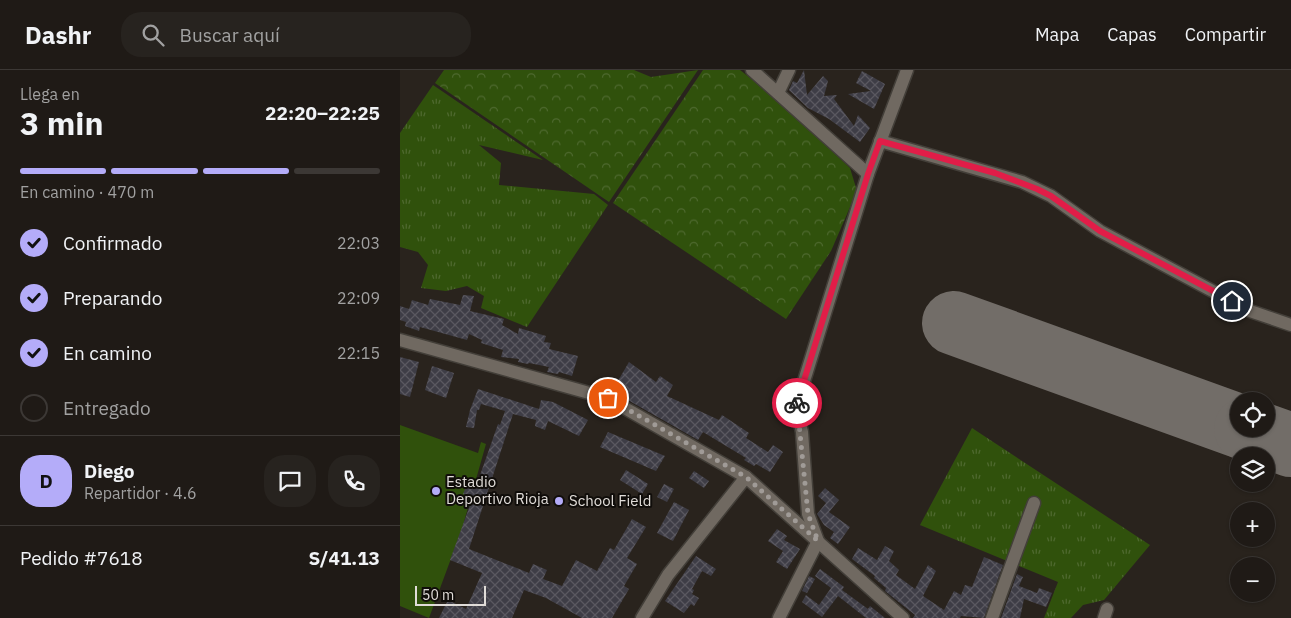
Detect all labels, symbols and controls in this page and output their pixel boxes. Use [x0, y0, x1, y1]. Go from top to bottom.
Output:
search box [121, 12, 471, 57]
text: Dashr [25, 19, 91, 51]
icon: search [139, 21, 167, 49]
text: Buscar aquí [179, 23, 280, 47]
text: Mapa [1035, 23, 1079, 46]
text: Capas [1107, 23, 1157, 46]
text: Compartir [1185, 23, 1266, 46]
text: Llega en [20, 84, 80, 104]
text: 22:20–22:25 [265, 101, 380, 125]
text: 3 min [20, 102, 104, 144]
text: En camino · 470 m [20, 182, 154, 202]
icon: check [20, 229, 48, 257]
text: Confirmado [63, 231, 162, 255]
text: 22:03 [337, 233, 380, 253]
pin [1211, 280, 1253, 322]
icon: check [20, 284, 48, 312]
text: Preparando [63, 286, 162, 310]
icon: home [1218, 287, 1246, 315]
text: 22:09 [337, 288, 380, 308]
icon: check [20, 339, 48, 367]
text: En camino [63, 341, 152, 365]
text: 22:15 [337, 343, 380, 363]
pin [587, 377, 629, 419]
courier [772, 378, 822, 428]
icon: bag [594, 384, 622, 412]
icon: bike [783, 389, 811, 417]
map controls [1230, 392, 1275, 602]
button: locate [1230, 392, 1275, 437]
text: Entregado [63, 396, 151, 420]
button: layers [1230, 447, 1275, 492]
button: chat [264, 455, 316, 507]
button: phone [328, 455, 380, 507]
text: Diego [84, 459, 134, 483]
text: D [39, 469, 53, 493]
place label: Estadio Deportivo Rioja [446, 472, 549, 508]
text: Repartidor · 4.6 [84, 483, 197, 503]
marker: Estadio Deportivo Rioja [430, 485, 442, 497]
place label: School Field [569, 491, 651, 510]
marker: School Field [553, 495, 565, 507]
button: + [1230, 502, 1275, 547]
text: Pedido #7618 [20, 546, 143, 570]
text: S/41.13 [309, 546, 380, 570]
button: − [1230, 557, 1275, 602]
scale bar [415, 583, 486, 606]
text: 50 m [422, 586, 454, 604]

